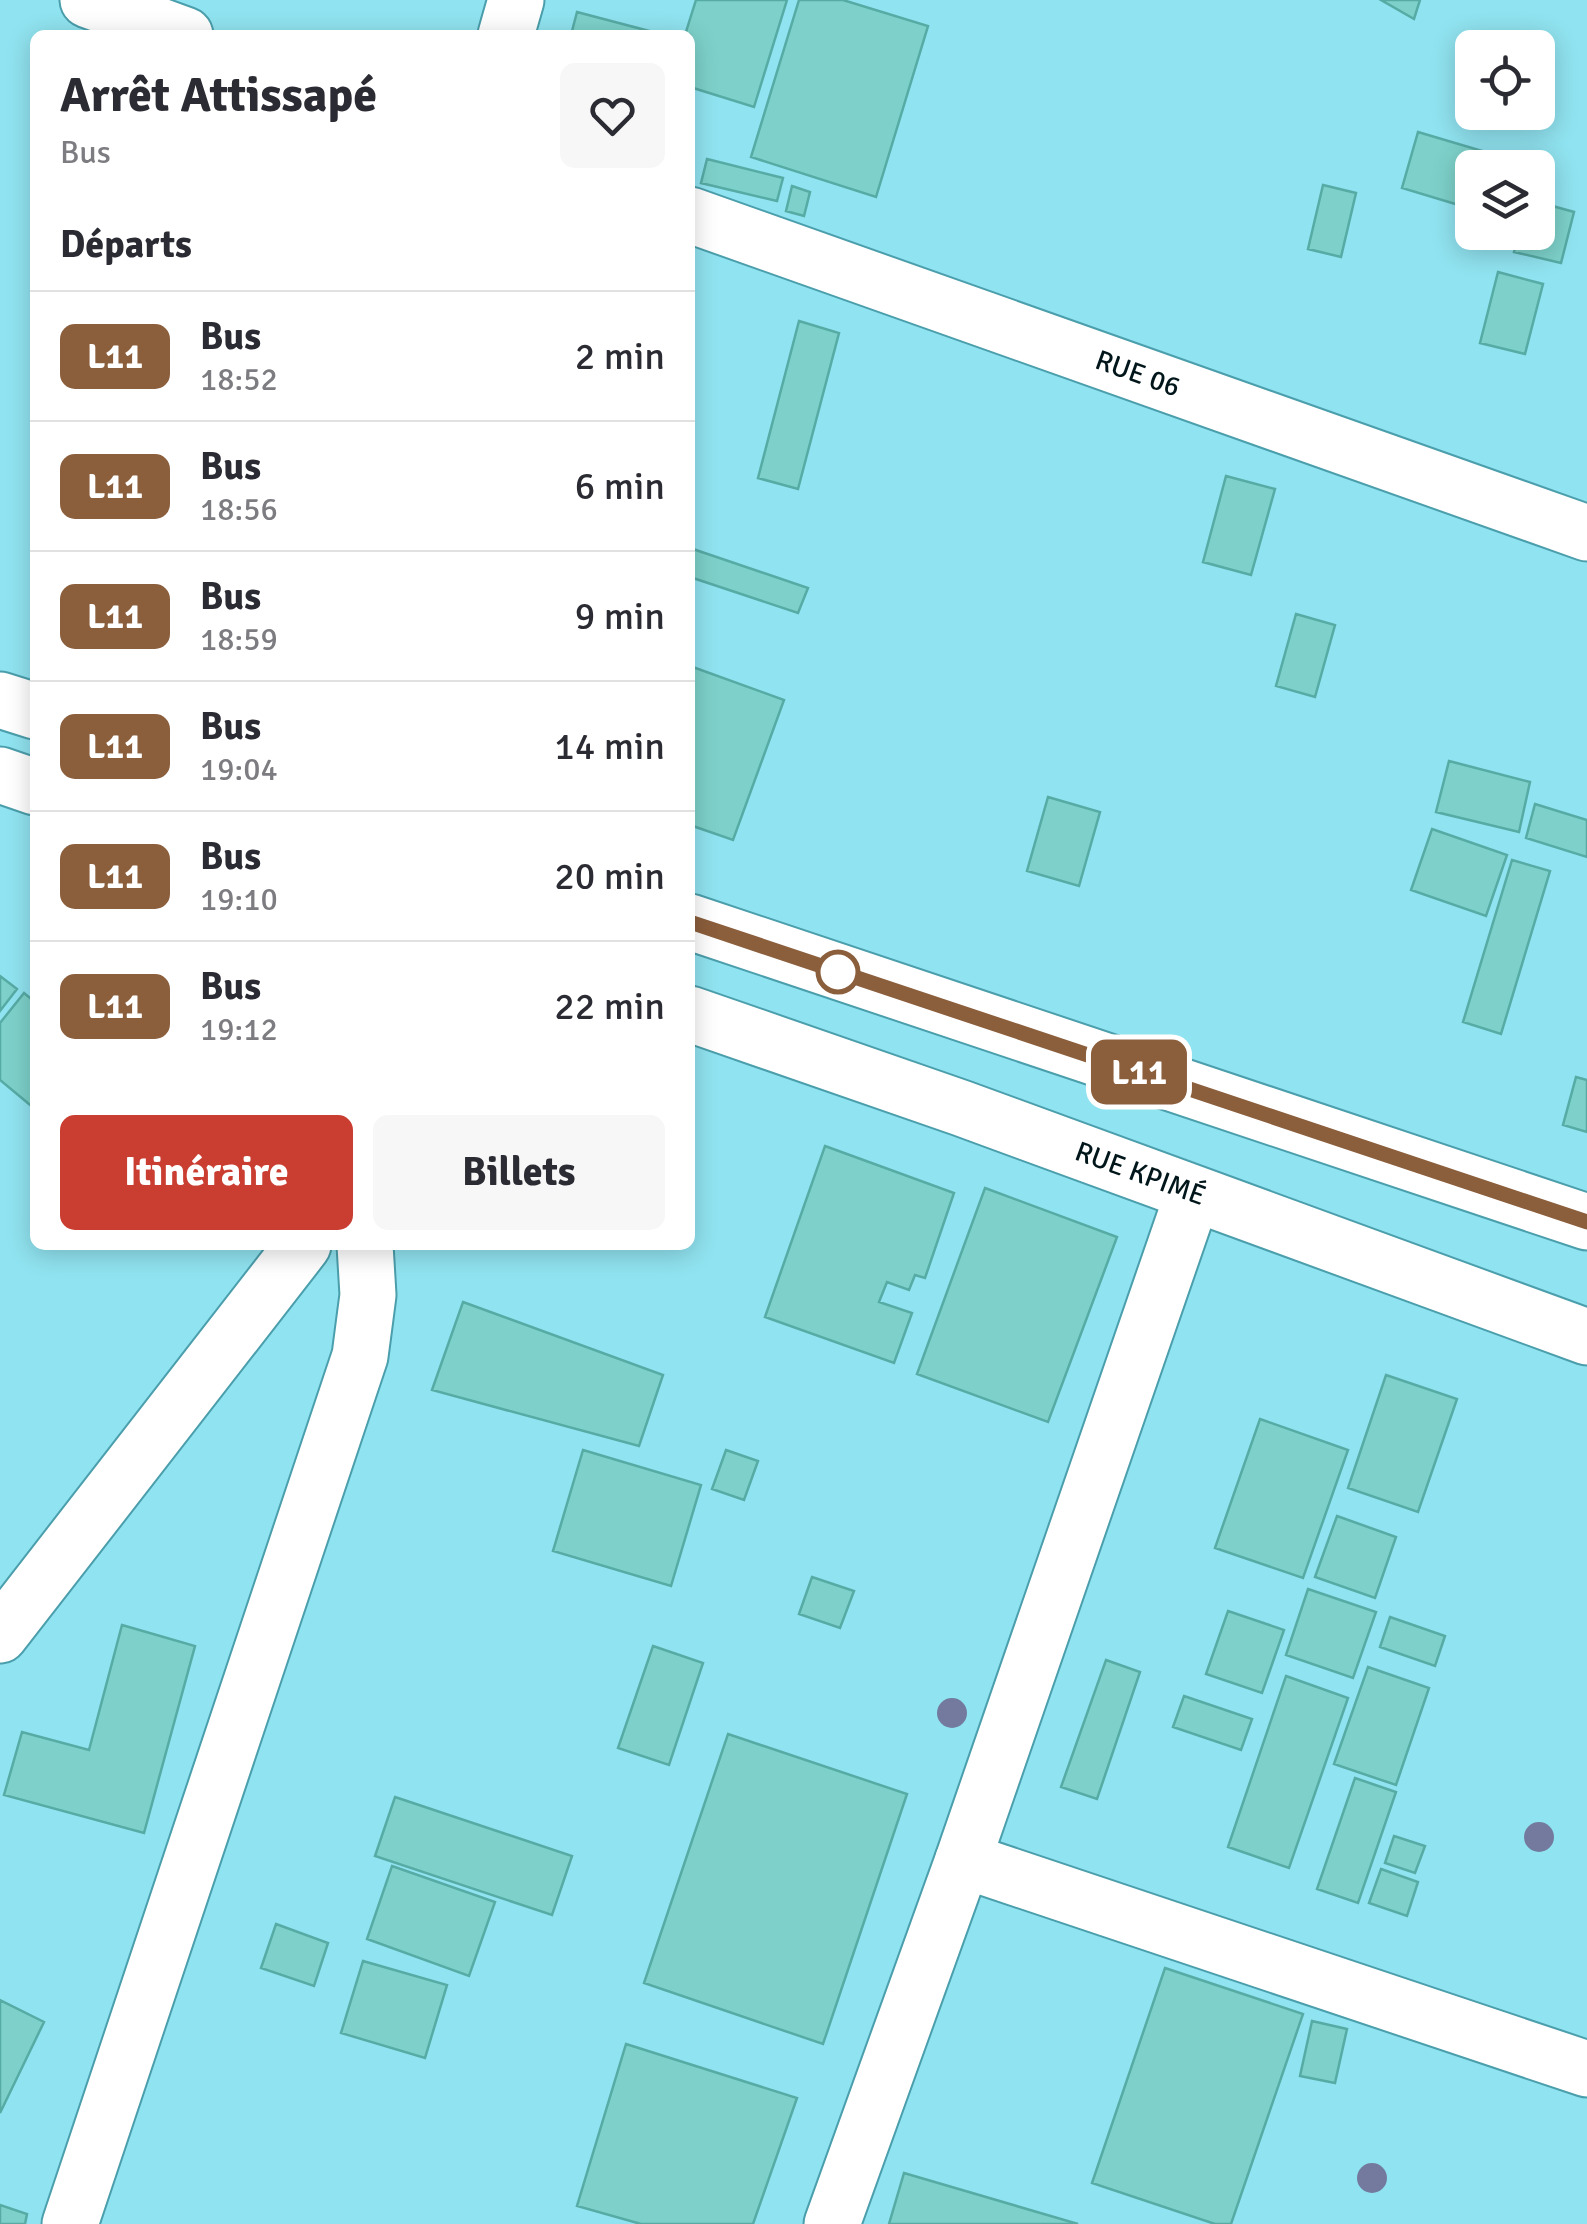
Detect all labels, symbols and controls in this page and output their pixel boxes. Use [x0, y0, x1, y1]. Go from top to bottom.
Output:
map controls [1455, 30, 1555, 250]
button: locate [1455, 30, 1555, 130]
button: heart [560, 63, 665, 168]
text: Arrêt Attissapé [60, 66, 377, 125]
text: Bus [60, 133, 111, 172]
button: layers [1455, 150, 1555, 250]
text: Départs [60, 221, 192, 268]
text: Bus [200, 313, 261, 360]
text: 2 min [575, 333, 665, 380]
text: L11 [87, 335, 143, 378]
street label: RUE 06 [1091, 343, 1185, 404]
text: 18:52 [200, 360, 278, 399]
text: Bus [200, 443, 261, 490]
text: 6 min [575, 463, 665, 510]
text: L11 [87, 465, 143, 508]
text: 18:56 [200, 490, 278, 529]
text: Bus [200, 573, 261, 620]
text: 9 min [575, 593, 665, 640]
text: L11 [87, 595, 143, 638]
text: 18:59 [200, 620, 278, 659]
text: Bus [200, 703, 261, 750]
text: 14 min [554, 723, 665, 770]
text: L11 [87, 725, 143, 768]
text: 19:04 [200, 750, 278, 789]
text: Bus [200, 833, 261, 880]
text: 20 min [554, 853, 665, 900]
text: L11 [87, 855, 143, 898]
text: 19:10 [200, 880, 278, 919]
unlabelled marker [817, 951, 859, 993]
text: Bus [200, 963, 261, 1010]
text: 22 min [554, 983, 665, 1030]
text: L11 [87, 985, 143, 1028]
text: 19:12 [200, 1010, 278, 1049]
line badge: L11 [1082, 1040, 1196, 1104]
text: L11 [1111, 1051, 1167, 1094]
button: Itinéraire [60, 1115, 353, 1230]
button: Billets [373, 1115, 665, 1230]
street label: RUE KPIMÉ [1071, 1134, 1210, 1213]

